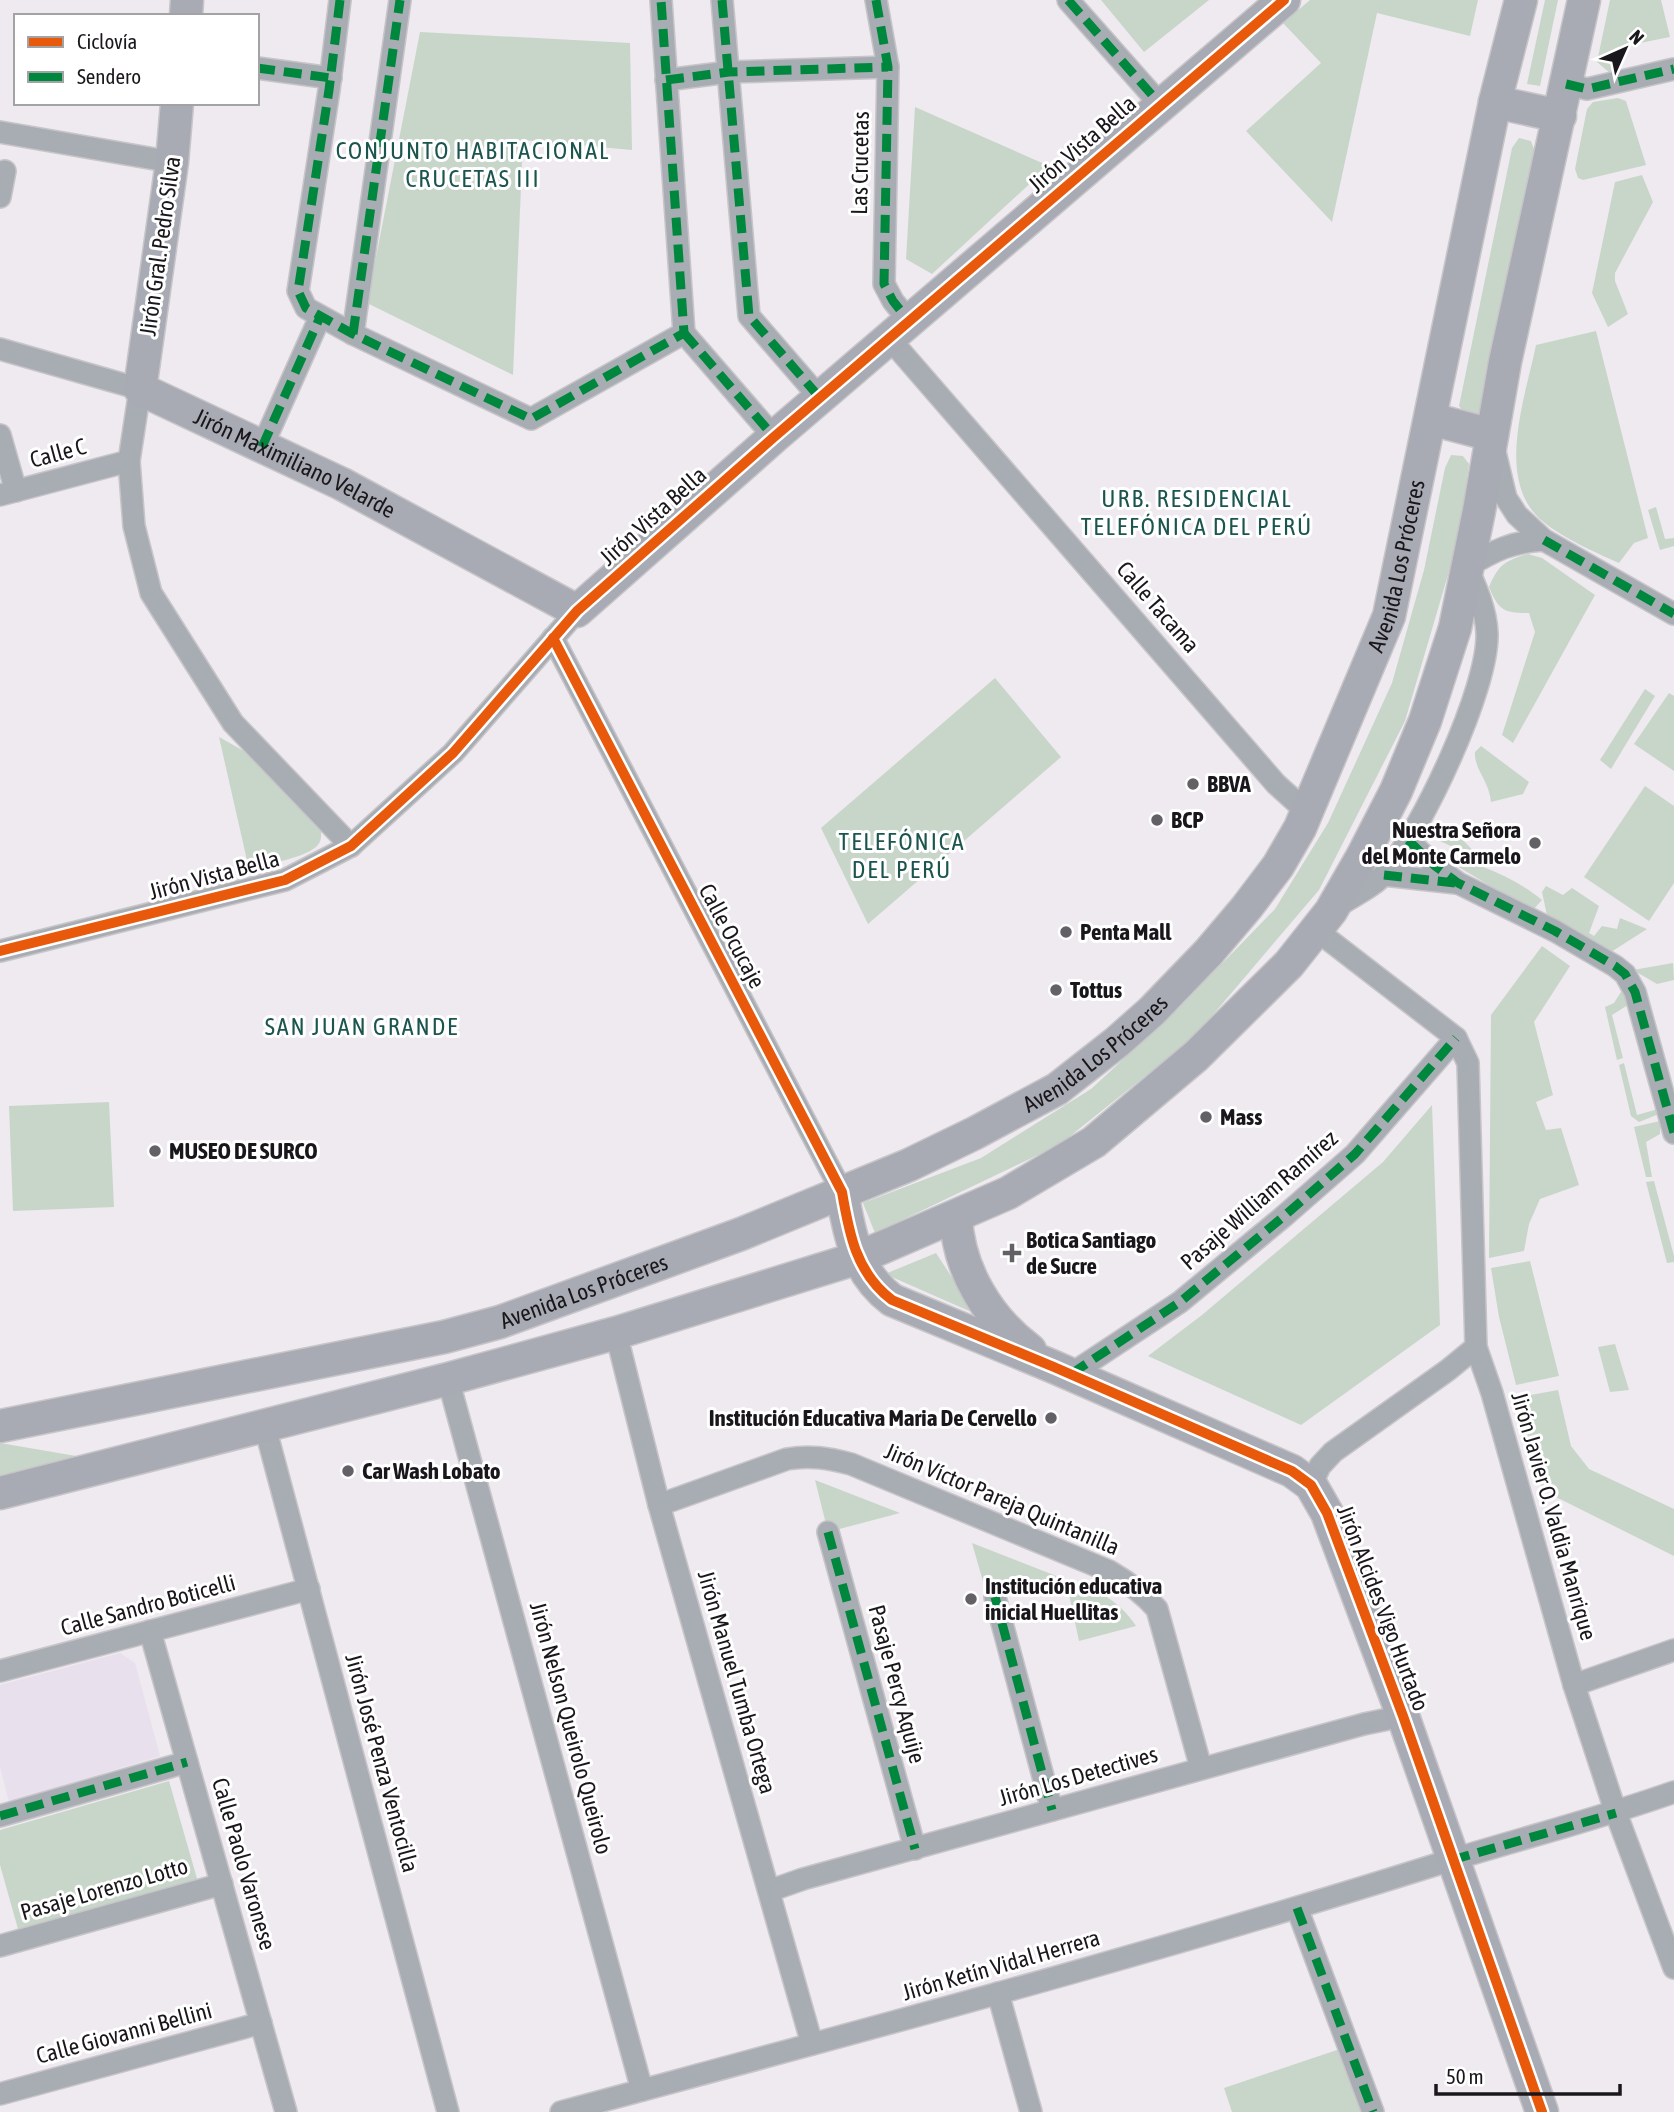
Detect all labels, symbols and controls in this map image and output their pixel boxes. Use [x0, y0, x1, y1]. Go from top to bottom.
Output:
legend [14, 14, 259, 105]
north arrow [1590, 14, 1660, 84]
text: N [1625, 25, 1649, 49]
text: Ciclovía [77, 29, 137, 53]
text: Sendero [77, 64, 141, 88]
street label: Jirón Vista Bella [1023, 90, 1141, 198]
street label: Las Crucetas [846, 111, 874, 215]
district label: CONJUNTO HABITACIONAL CRUCETAS III [336, 137, 610, 192]
street label: Jirón Gral. Pedro Silva [135, 155, 185, 337]
street label: Jirón Maximiliano Velarde [190, 403, 400, 523]
street label: Calle C [27, 433, 89, 473]
street label: Jirón Vista Bella [595, 462, 711, 570]
street label: Avenida Los Próceres [1362, 478, 1430, 656]
district label: URB. RESIDENCIAL TELEFÓNICA DEL PERÚ [1081, 485, 1313, 540]
street label: Calle Tacama [1111, 556, 1205, 658]
place label: BBVA [1207, 771, 1252, 797]
marker: BBVA [1185, 776, 1201, 792]
place label: BCP [1171, 807, 1204, 833]
marker: BCP [1149, 812, 1165, 828]
place label: Nuestra Señora del Monte Carmelo [1362, 817, 1521, 869]
district label: TELEFÓNICA DEL PERÚ [839, 828, 965, 883]
marker: Nuestra Señora del Monte Carmelo [1527, 835, 1543, 851]
street label: Jirón Vista Bella [146, 845, 282, 905]
street label: Calle Ocucaje [694, 879, 770, 993]
place label: Penta Mall [1080, 919, 1172, 945]
marker: Penta Mall [1058, 924, 1074, 940]
place label: Tottus [1070, 977, 1122, 1003]
marker: Tottus [1048, 982, 1064, 998]
street label: Avenida Los Próceres [1019, 990, 1173, 1118]
district label: SAN JUAN GRANDE [265, 1013, 459, 1040]
place label: Mass [1220, 1104, 1262, 1130]
marker: Mass [1198, 1109, 1214, 1125]
street label: Pasaje William Ramírez [1176, 1125, 1342, 1275]
place label: MUSEO DE SURCO [169, 1138, 318, 1164]
marker: MUSEO DE SURCO [147, 1143, 163, 1159]
place label: Botica Santiago de Sucre [1026, 1227, 1157, 1279]
marker: Botica Santiago de Sucre [1004, 1245, 1020, 1261]
street label: Avenida Los Próceres [496, 1249, 671, 1334]
street label: Jirón Javier O. Valdia Manrique [1506, 1389, 1602, 1643]
place label: Institución Educativa Maria De Cervello [709, 1405, 1037, 1431]
marker: Institución Educativa Maria De Cervello [1043, 1410, 1059, 1426]
street label: Jirón Víctor Pareja Quintanilla [881, 1438, 1123, 1560]
place label: Car Wash Lobato [362, 1458, 501, 1484]
marker: Car Wash Lobato [340, 1463, 356, 1479]
street label: Jirón Alcides Vigo Hurtado [1332, 1502, 1434, 1714]
street label: Jirón Manuel Tumba Ortega [693, 1567, 781, 1797]
street label: Calle Sandro Boticelli [58, 1569, 238, 1641]
place label: Institución educativa inicial Huellitas [985, 1573, 1162, 1625]
marker: Institución educativa inicial Huellitas [963, 1591, 979, 1607]
street label: Jirón Nelson Queirolo Queirolo [525, 1599, 617, 1857]
street label: Pasaje Percy Aquije [863, 1602, 931, 1766]
street label: Jirón José Penza Ventocilla [340, 1651, 424, 1875]
street label: Jirón Los Detectives [996, 1741, 1160, 1811]
street label: Calle Paolo Varonese [207, 1775, 281, 1953]
street label: Pasaje Lorenzo Lotto [17, 1853, 191, 1925]
street label: Jirón Ketín Vidal Herrera [899, 1924, 1103, 2006]
street label: Calle Giovanni Bellini [33, 1997, 215, 2069]
scale bar [1436, 2052, 1620, 2096]
text: 50 m [1446, 2064, 1484, 2088]

